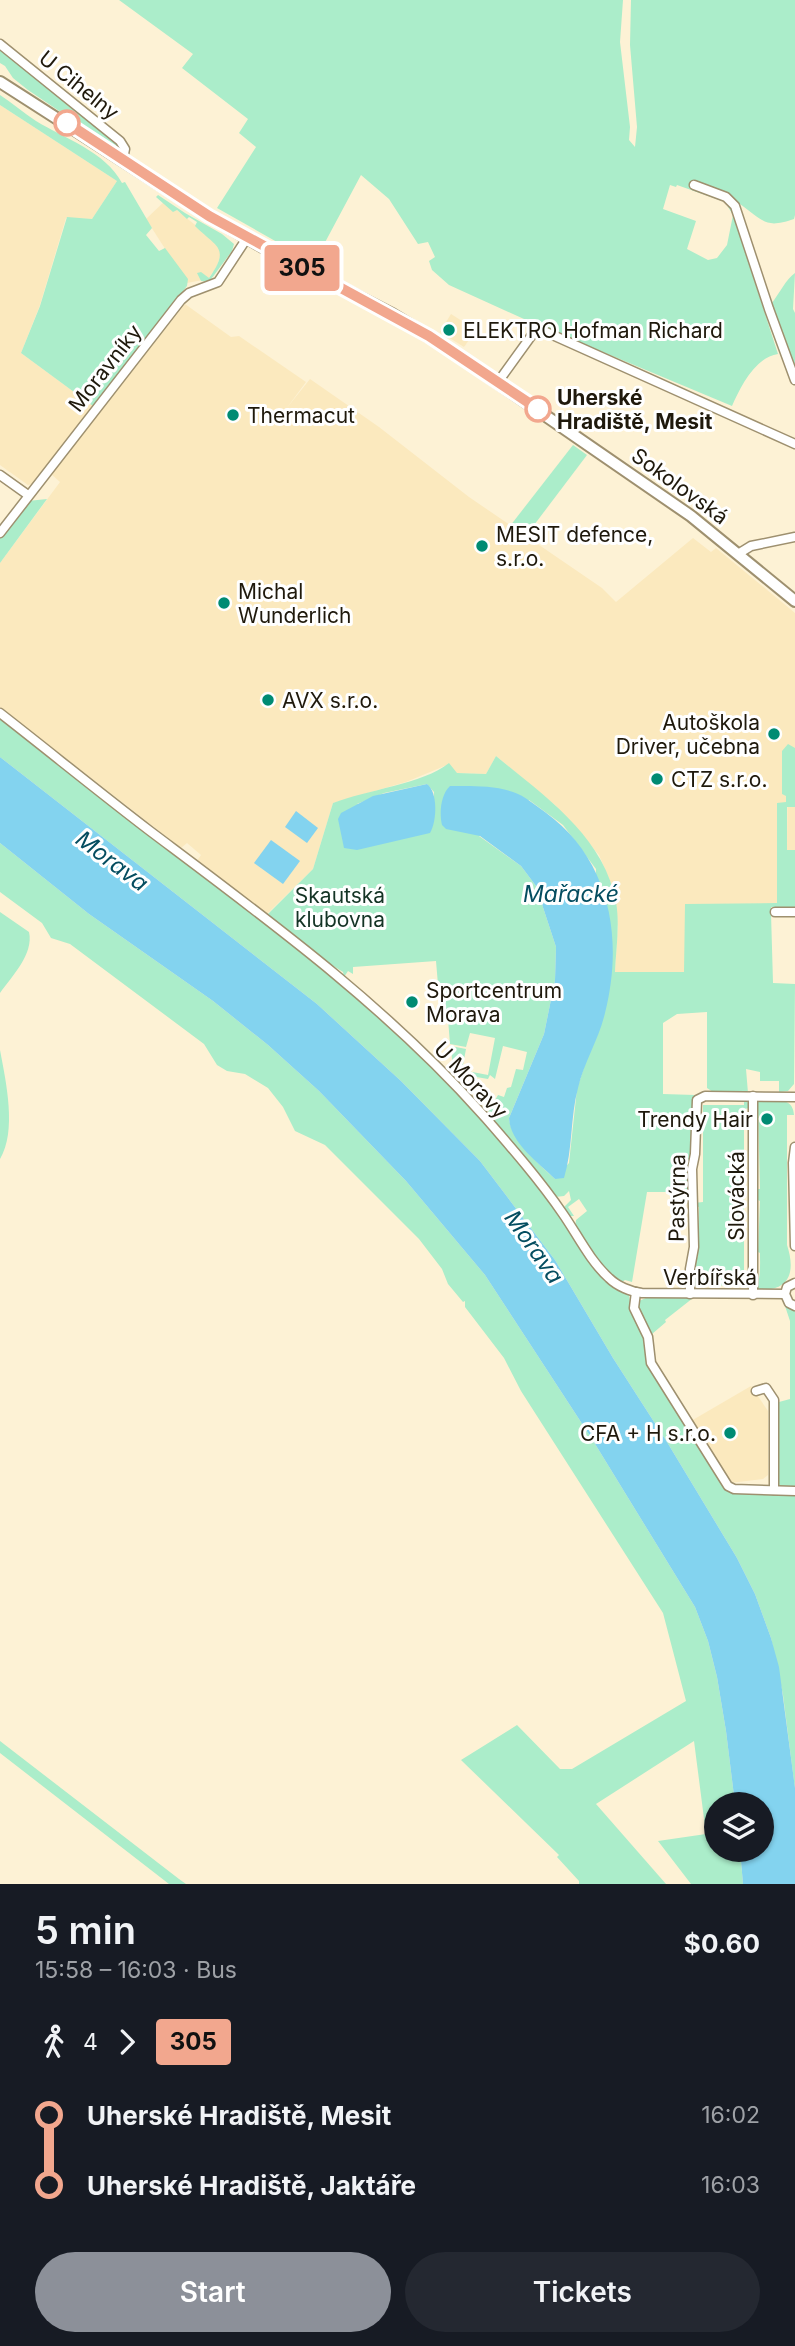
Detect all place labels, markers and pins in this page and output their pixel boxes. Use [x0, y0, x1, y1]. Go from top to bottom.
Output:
unlabelled marker [54, 110, 80, 136]
place label: ELEKTRO Hofman Richard [463, 318, 723, 343]
marker: ELEKTRO Hofman Richard [441, 322, 457, 338]
place label: Uherské Hradiště, Mesit [557, 385, 713, 434]
marker: Uherské Hradiště, Mesit [525, 396, 551, 422]
place label: Thermacut [247, 403, 355, 428]
marker: Thermacut [225, 407, 241, 423]
place label: MESIT defence, s.r.o. [496, 522, 653, 571]
marker: MESIT defence, s.r.o. [474, 538, 490, 554]
place label: Michal Wunderlich [238, 579, 351, 628]
marker: Michal Wunderlich [216, 595, 232, 611]
place label: AVX s.r.o. [282, 688, 378, 713]
marker: AVX s.r.o. [260, 692, 276, 708]
place label: Autoškola Driver, učebna [616, 710, 760, 759]
marker: Autoškola Driver, učebna [766, 726, 782, 742]
place label: CTZ s.r.o. [671, 767, 767, 792]
marker: CTZ s.r.o. [649, 771, 665, 787]
place label: Sportcentrum Morava [426, 978, 562, 1027]
marker: Sportcentrum Morava [404, 994, 420, 1010]
place label: Trendy Hair [637, 1107, 753, 1132]
marker: Trendy Hair [759, 1111, 775, 1127]
place label: CFA + H s.r.o. [580, 1421, 716, 1446]
marker: CFA + H s.r.o. [722, 1425, 738, 1441]

